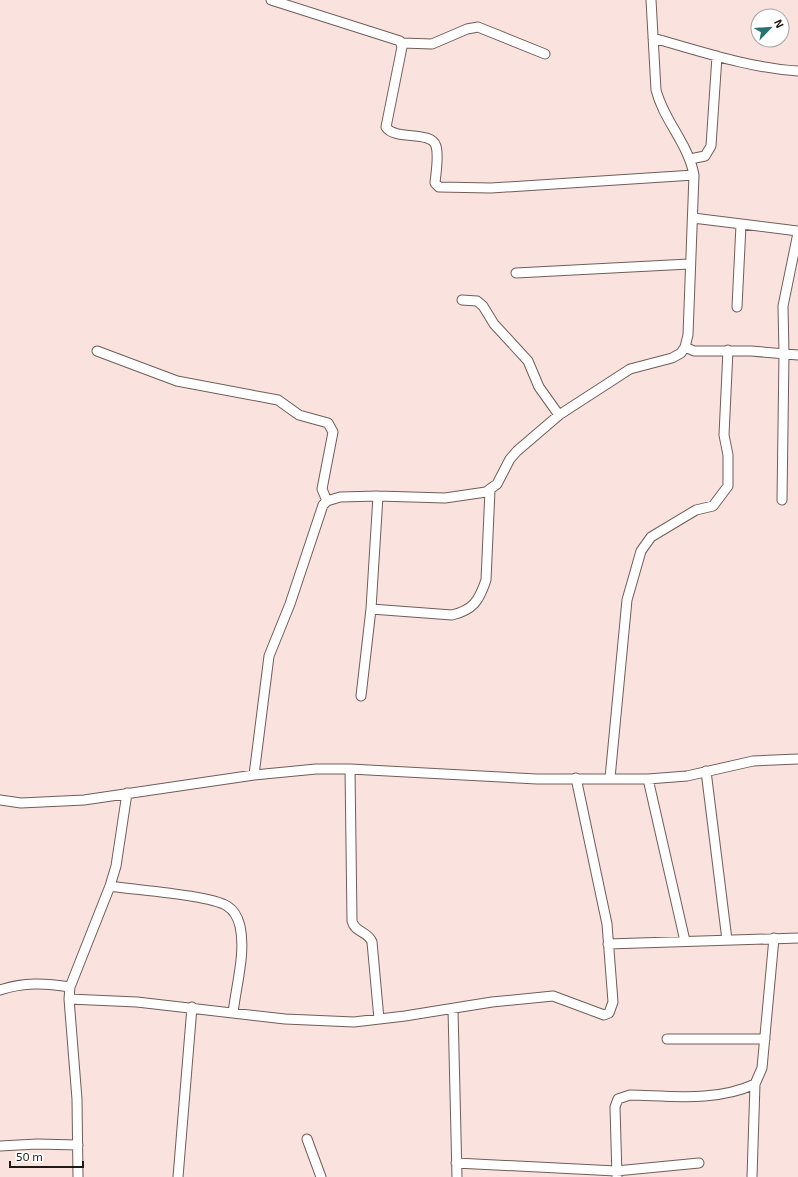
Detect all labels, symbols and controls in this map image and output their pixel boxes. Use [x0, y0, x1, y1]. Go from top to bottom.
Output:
north arrow [750, 8, 790, 48]
text: N [772, 17, 787, 30]
scale bar [10, 1143, 83, 1169]
text: 50 m [16, 1149, 43, 1163]

